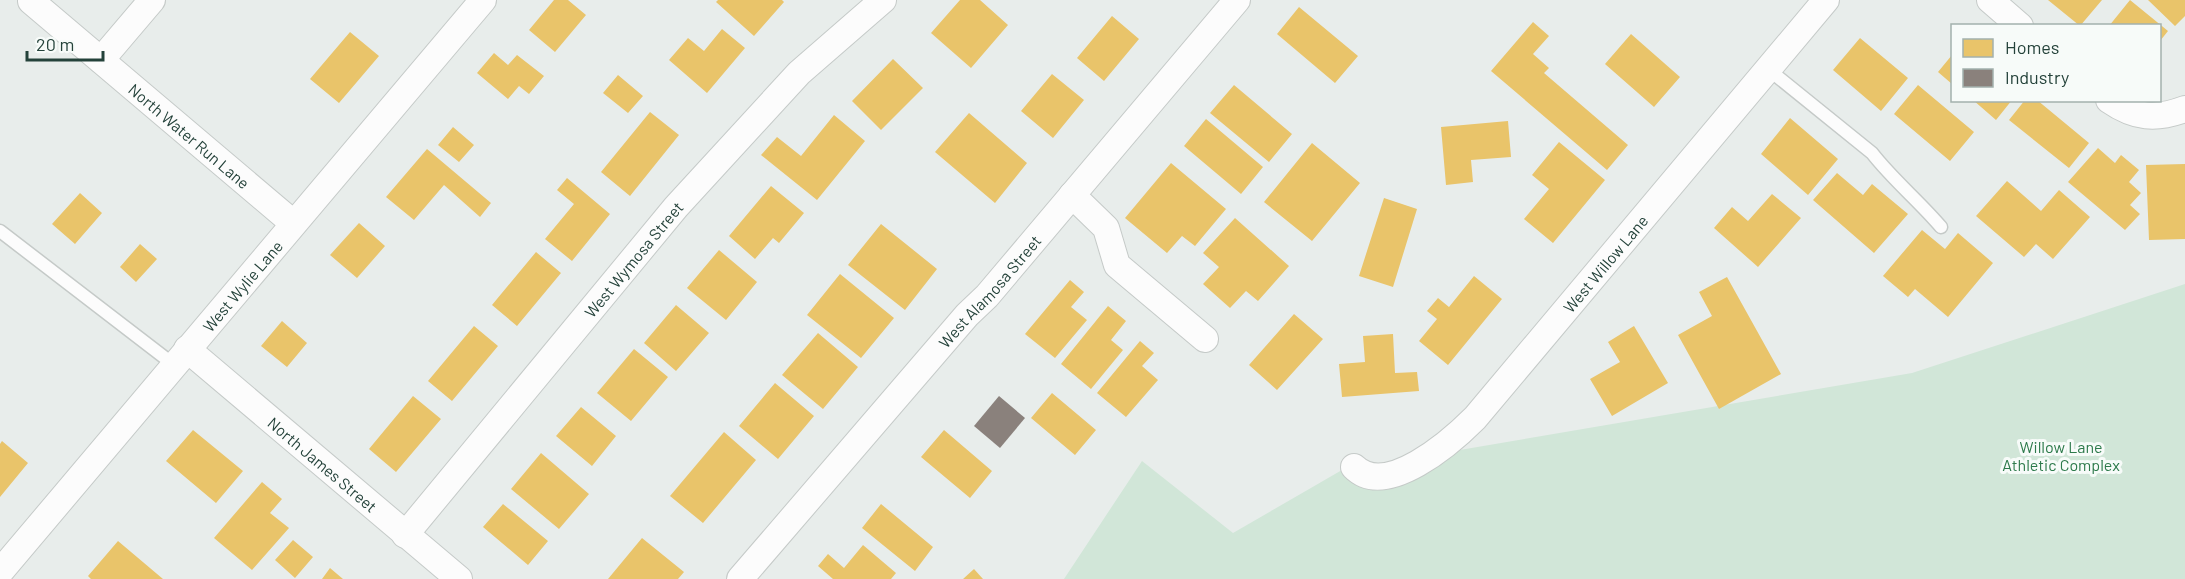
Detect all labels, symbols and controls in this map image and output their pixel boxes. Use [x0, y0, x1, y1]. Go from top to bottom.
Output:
scale bar [27, 24, 104, 62]
legend [1951, 24, 2161, 102]
text: 20 m [36, 33, 74, 55]
text: Homes [2005, 36, 2059, 58]
text: Industry [2005, 66, 2069, 88]
street label: North Water Run Lane [125, 79, 254, 192]
street label: West Wymosa Street [580, 197, 686, 321]
street label: West Willow Lane [1559, 211, 1651, 316]
street label: West Alamosa Street [934, 231, 1044, 351]
street label: West Wylie Lane [198, 236, 286, 335]
street label: North James Street [265, 412, 381, 515]
park label: Willow Lane Athletic Complex [2002, 437, 2120, 474]

